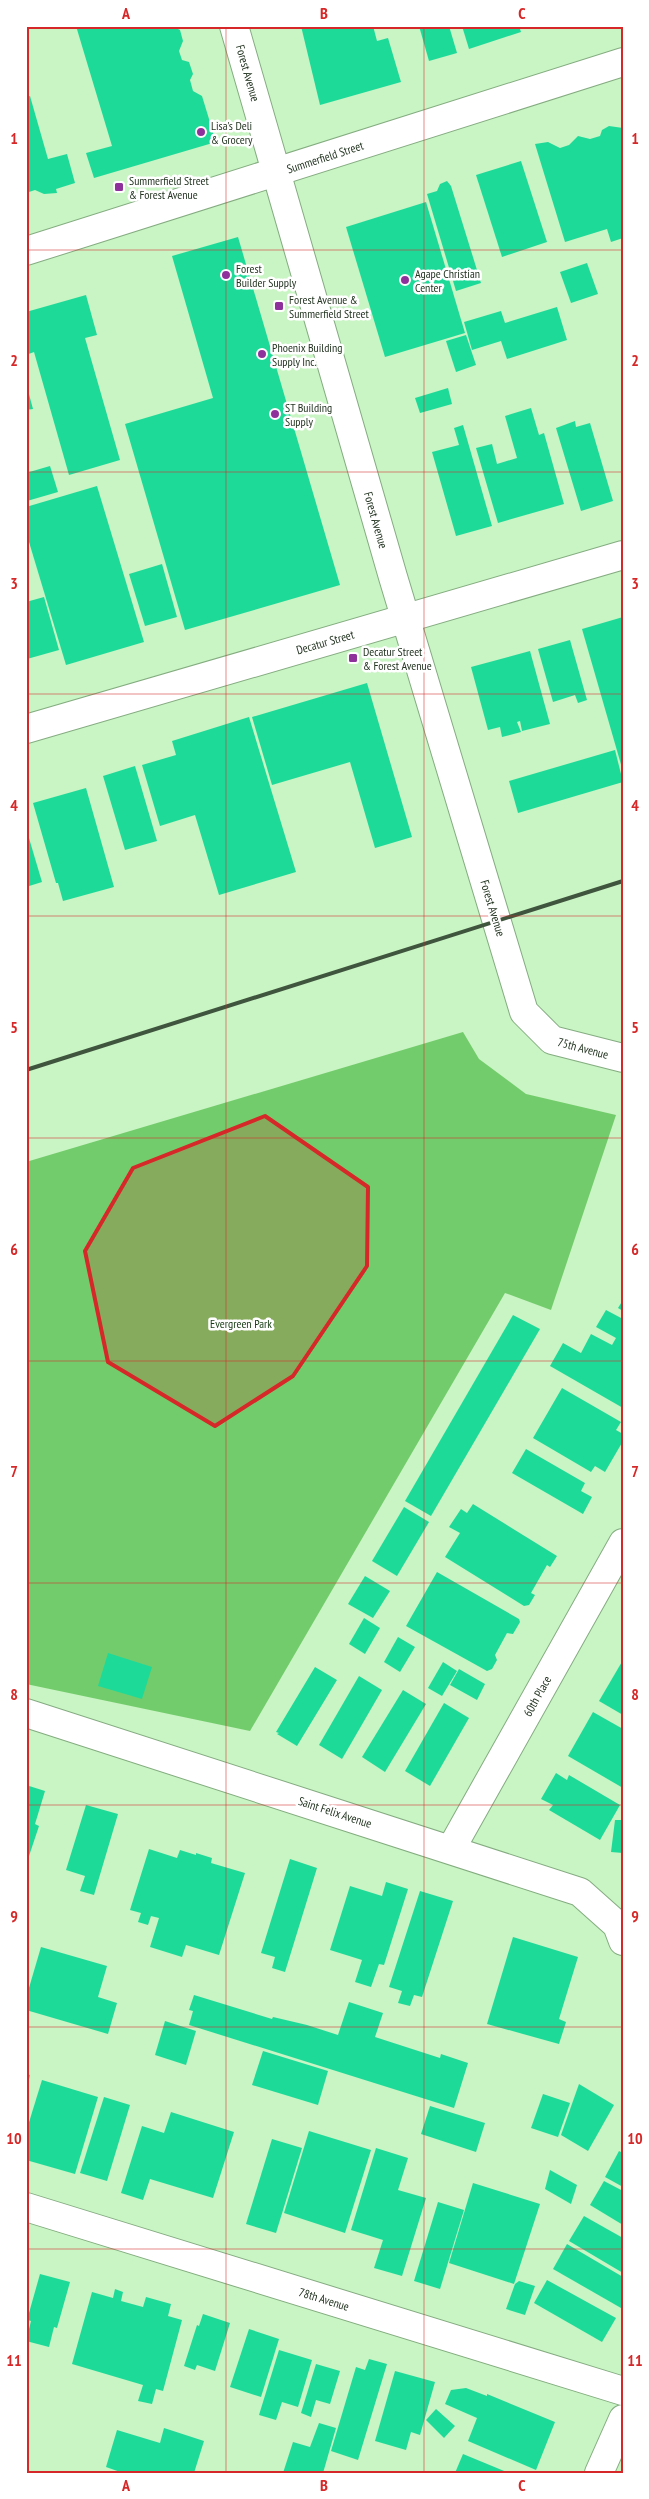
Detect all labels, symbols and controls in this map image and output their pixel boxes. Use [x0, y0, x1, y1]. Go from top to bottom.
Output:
text: A [121, 3, 131, 23]
text: B [320, 3, 328, 23]
text: C [518, 3, 526, 23]
street label: Forest Avenue [233, 43, 263, 103]
place label: Lisa's Deli & Grocery [211, 118, 253, 147]
marker: Lisa's Deli & Grocery [195, 126, 207, 138]
text: 1 [10, 128, 18, 148]
text: 1 [631, 128, 639, 148]
street label: Summerfield Street [285, 137, 366, 176]
place label: Summerfield Street & Forest Avenue [129, 173, 209, 202]
marker: Summerfield Street & Forest Avenue [113, 181, 125, 193]
place label: Forest Builder Supply [236, 261, 297, 290]
place label: Agape Christian Center [415, 266, 480, 295]
marker: Forest Builder Supply [220, 269, 232, 281]
marker: Agape Christian Center [399, 274, 411, 286]
place label: Forest Avenue & Summerfield Street [289, 292, 369, 321]
marker: Forest Avenue & Summerfield Street [273, 300, 285, 312]
place label: Phoenix Building Supply Inc. [272, 340, 342, 369]
marker: Phoenix Building Supply Inc. [256, 348, 268, 360]
text: 2 [10, 350, 18, 370]
text: 2 [631, 350, 639, 370]
place label: ST Building Supply [285, 400, 332, 429]
marker: ST Building Supply [269, 408, 281, 420]
street label: Forest Avenue [361, 490, 391, 550]
text: 3 [10, 573, 18, 593]
text: 3 [631, 573, 639, 593]
street label: Decatur Street [294, 626, 356, 657]
place label: Decatur Street & Forest Avenue [363, 644, 432, 673]
marker: Decatur Street & Forest Avenue [347, 652, 359, 664]
text: 4 [10, 795, 18, 815]
text: 4 [631, 795, 639, 815]
street label: Forest Avenue [477, 878, 509, 938]
text: 5 [10, 1017, 18, 1037]
text: 5 [631, 1017, 639, 1037]
street label: 75th Avenue [556, 1034, 610, 1062]
text: 6 [10, 1239, 18, 1259]
text: 6 [631, 1239, 639, 1259]
park label: Evergreen Park [210, 1316, 272, 1331]
text: 7 [10, 1461, 18, 1481]
text: 7 [631, 1461, 639, 1481]
street label: 60th Place [520, 1673, 554, 1719]
text: 8 [10, 1684, 18, 1704]
text: 8 [631, 1684, 639, 1704]
street label: Saint Felix Avenue [296, 1793, 374, 1831]
text: 9 [10, 1906, 18, 1926]
text: 9 [631, 1906, 639, 1926]
text: 10 [6, 2128, 22, 2148]
text: 10 [627, 2128, 643, 2148]
street label: 78th Avenue [297, 2284, 351, 2314]
text: 11 [6, 2350, 22, 2370]
text: 11 [627, 2350, 643, 2370]
text: A [121, 2475, 131, 2495]
text: B [320, 2475, 328, 2495]
text: C [518, 2475, 526, 2495]

